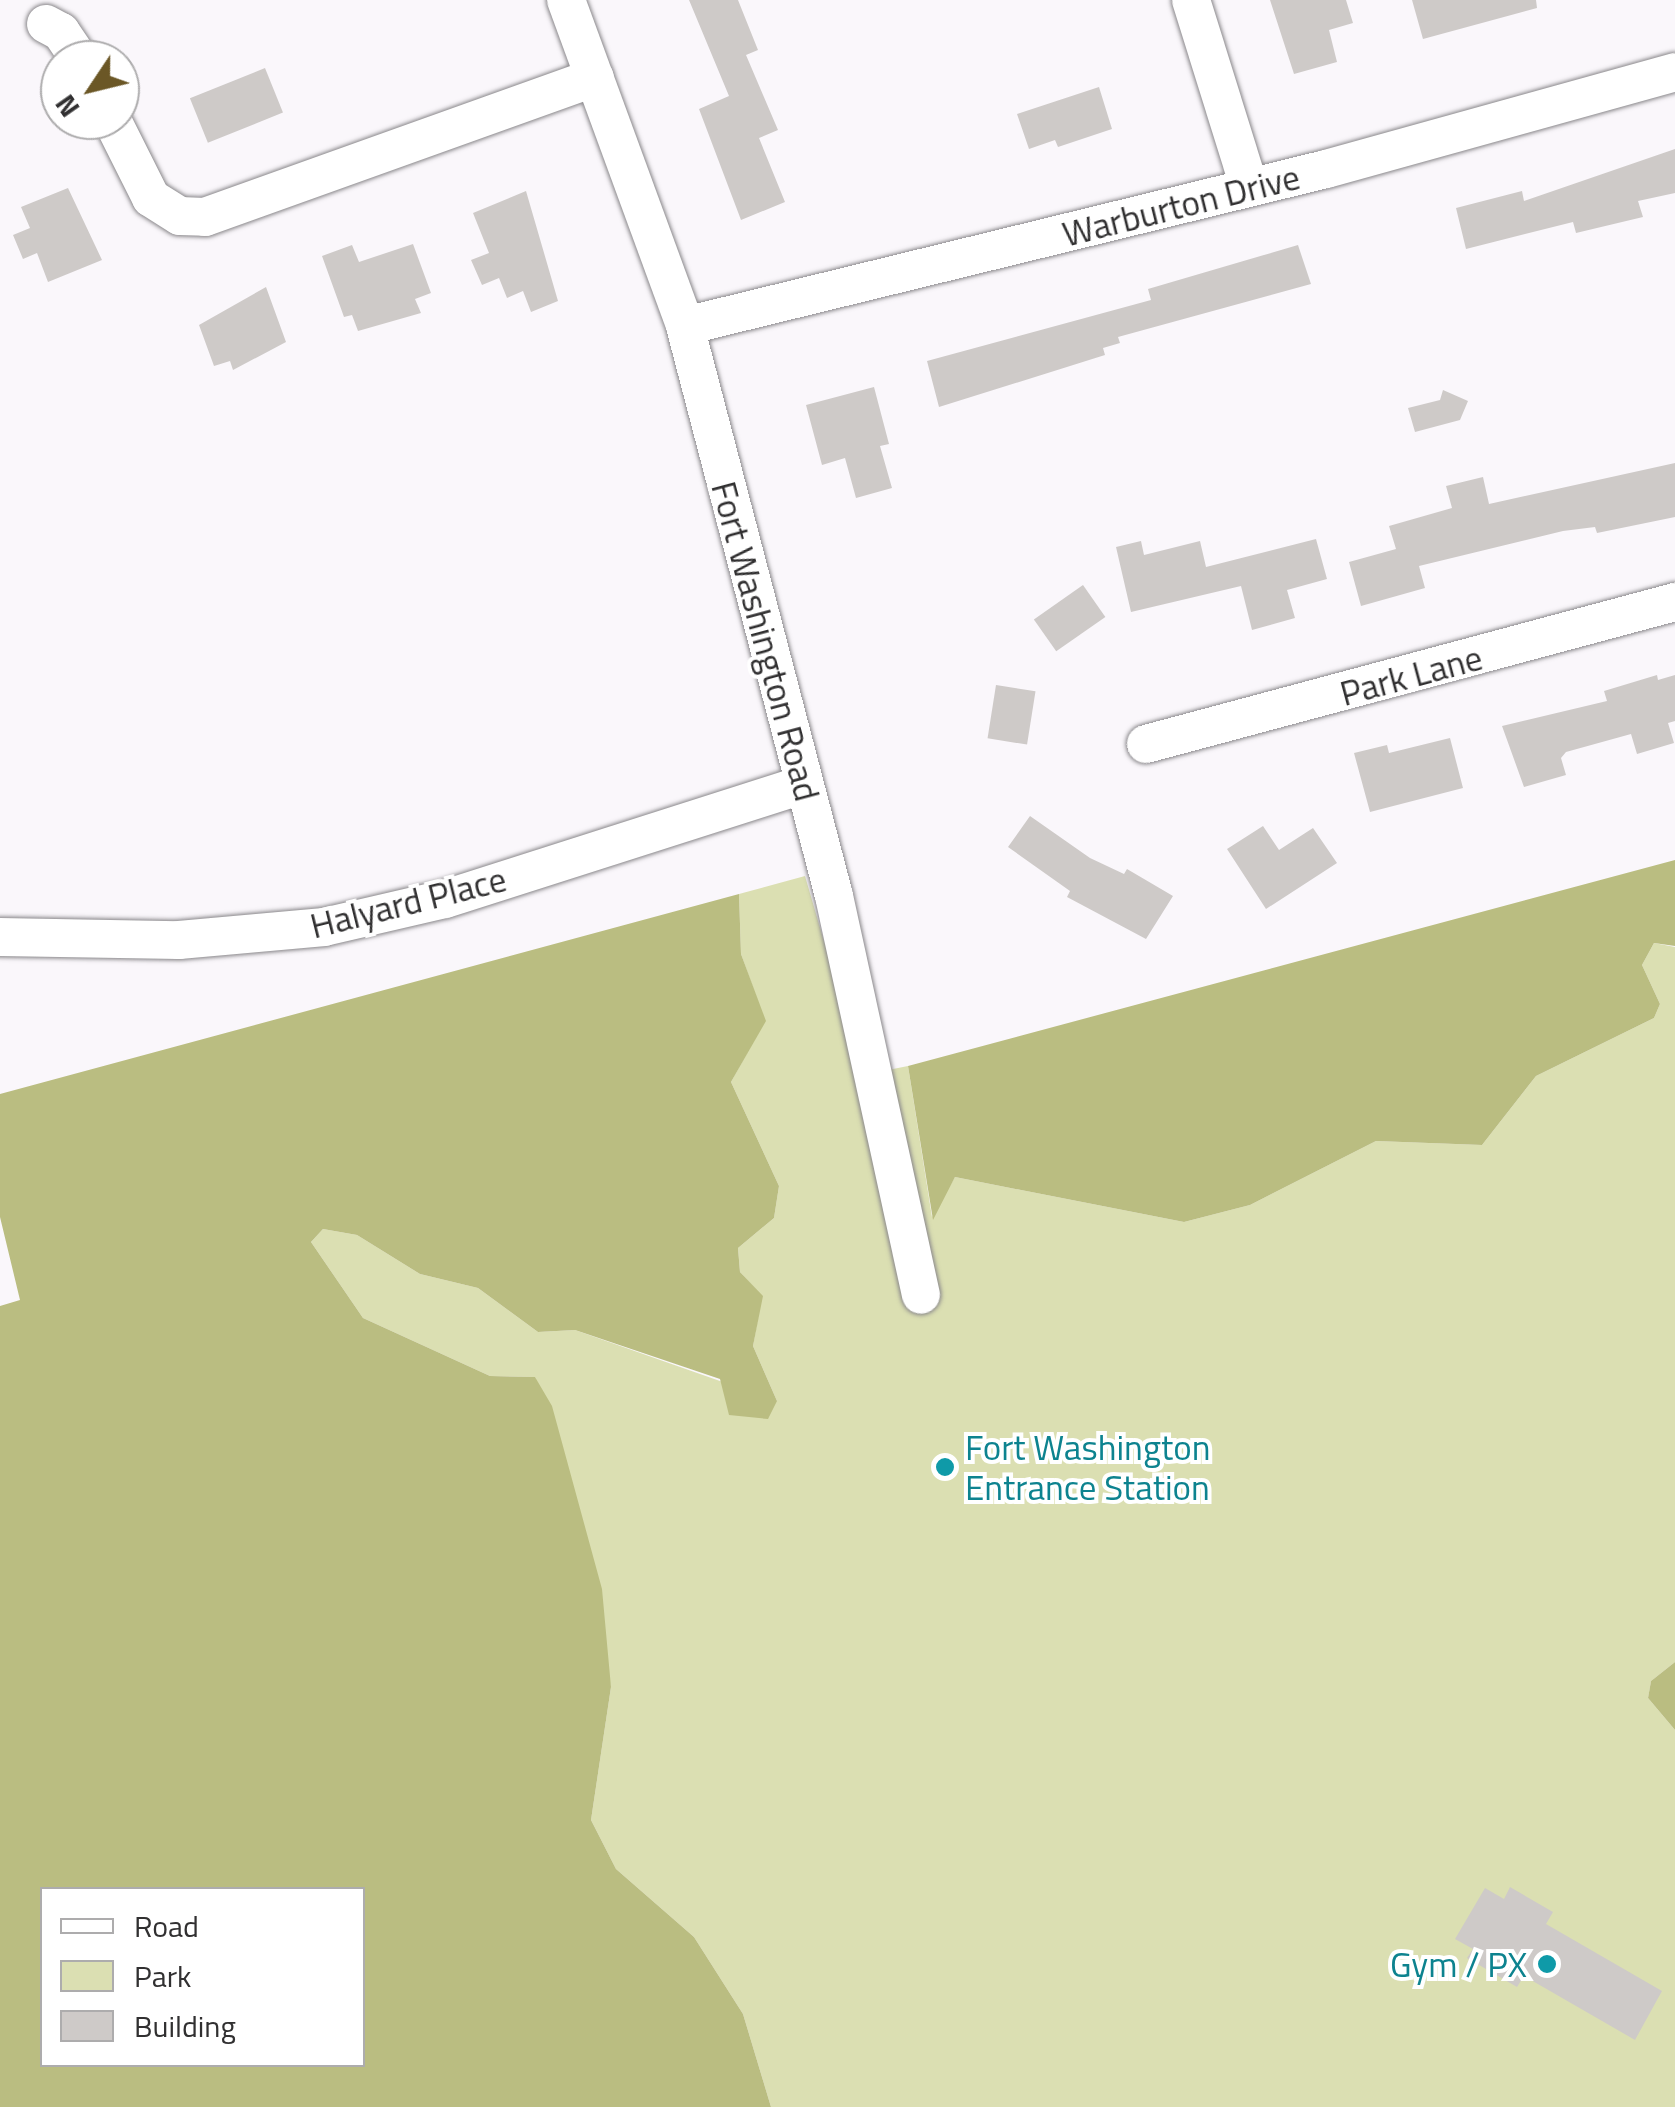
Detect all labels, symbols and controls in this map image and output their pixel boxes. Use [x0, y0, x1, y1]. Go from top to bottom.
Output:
north arrow [40, 40, 140, 140]
text: N [43, 86, 90, 127]
street label: Warburton Drive [1058, 155, 1304, 255]
street label: Fort Washington Road [703, 477, 829, 805]
street label: Park Lane [1335, 636, 1487, 714]
street label: Halyard Place [306, 857, 510, 947]
place label: Fort Washington Entrance Station [965, 1426, 1210, 1508]
marker: Fort Washington Entrance Station [934, 1456, 956, 1478]
legend [40, 1887, 365, 2067]
text: Road [134, 1903, 199, 1949]
place label: Gym / PX [1390, 1943, 1527, 1985]
text: Park [134, 1953, 191, 1999]
marker: Gym / PX [1536, 1953, 1558, 1975]
text: Building [134, 2003, 236, 2049]

